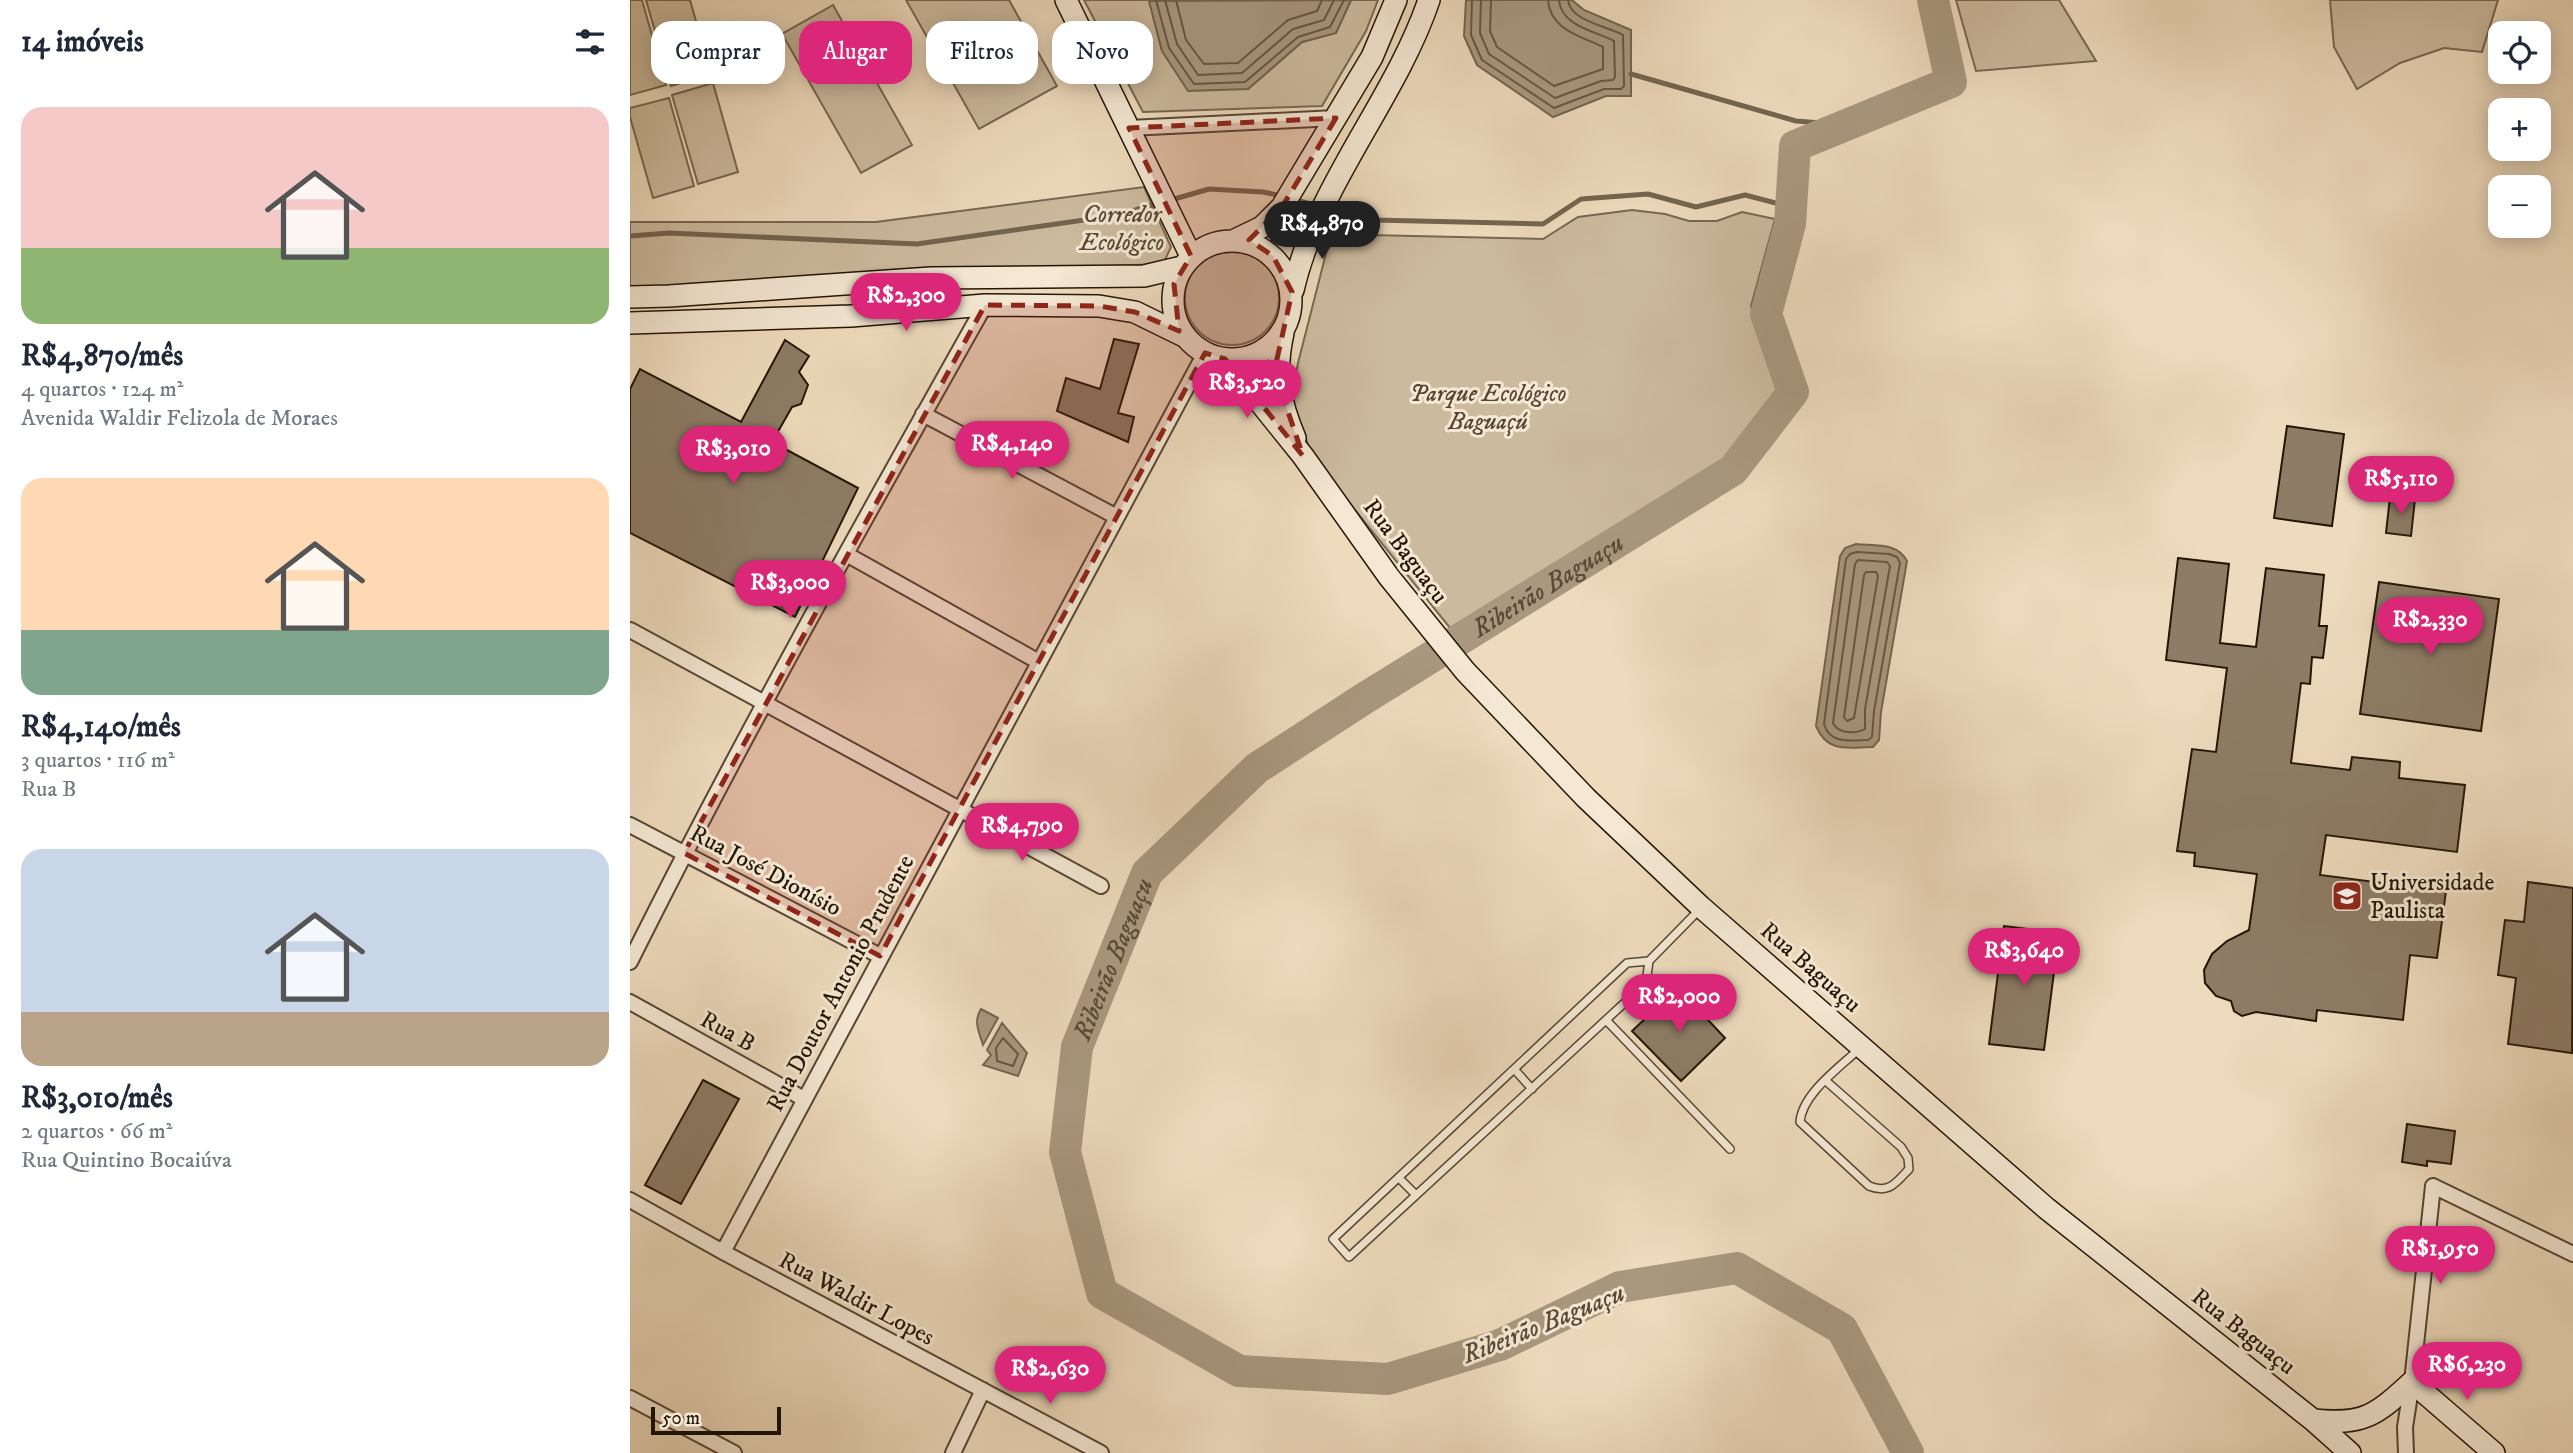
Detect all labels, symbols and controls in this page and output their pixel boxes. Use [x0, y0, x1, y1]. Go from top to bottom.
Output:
chip: Comprar [651, 21, 785, 84]
chip: Alugar [799, 21, 912, 84]
chip: Filtros [926, 21, 1038, 84]
chip: Novo [1052, 21, 1153, 84]
map controls [2488, 21, 2551, 238]
button: locate [2488, 21, 2551, 84]
icon: filters [571, 23, 609, 61]
text: 14 imóveis [21, 24, 144, 61]
button: + [2488, 98, 2551, 161]
icon: home [252, 152, 378, 278]
button: − [2488, 175, 2551, 238]
park label: Corredor Ecológico [1078, 200, 1164, 258]
pin: R$4,870 [1257, 202, 1387, 261]
text: R$4,870 [1280, 209, 1364, 238]
pin: R$2,300 [841, 274, 971, 333]
text: R$2,300 [867, 281, 945, 310]
text: R$4,870/mês [21, 338, 183, 375]
pin: R$3,520 [1182, 360, 1312, 420]
text: R$3,520 [1208, 368, 1286, 397]
text: 4 quartos · 124 m² [21, 375, 184, 404]
park label: Parque Ecológico Baguaçú [1410, 379, 1566, 437]
text: Avenida Waldir Felizola de Moraes [21, 404, 338, 433]
pin: R$4,140 [947, 421, 1077, 481]
pin: R$3,010 [668, 426, 798, 486]
text: R$4,140 [971, 429, 1053, 458]
text: R$3,010 [695, 434, 771, 463]
pin: R$5,110 [2336, 456, 2466, 516]
text: R$5,110 [2364, 464, 2438, 493]
street label: Rua Baguaçu [1356, 493, 1454, 610]
icon: home [252, 523, 378, 649]
water label: Ribeirão Baguaçu [1465, 527, 1630, 646]
pin: R$3,000 [725, 560, 855, 620]
text: R$3,000 [750, 568, 830, 597]
pin: R$2,330 [2365, 598, 2495, 657]
text: R$2,330 [2392, 605, 2468, 634]
text: R$4,140/mês [21, 709, 181, 746]
text: 3 quartos · 116 m² [21, 746, 175, 775]
text: Rua B [21, 775, 77, 804]
pin: R$4,790 [957, 804, 1087, 863]
text: R$4,790 [981, 811, 1063, 840]
street label: Rua José Dionísio [685, 818, 846, 923]
street label: Rua Doutor Antonio Prudente [760, 850, 921, 1117]
place label: Universidade Paulista [2370, 868, 2494, 926]
water label: Ribeirão Baguaçu [1066, 873, 1161, 1047]
school or university icon: Universidade Paulista [2330, 879, 2364, 913]
icon: home [252, 894, 378, 1020]
street label: Rua Baguaçu [1754, 916, 1867, 1020]
pin: R$3,640 [1959, 928, 2089, 988]
text: R$3,640 [1984, 936, 2064, 965]
pin: R$2,000 [1614, 974, 1744, 1034]
text: R$2,000 [1638, 982, 1720, 1011]
street label: Rua B [695, 1005, 760, 1059]
text: R$3,010/mês [21, 1080, 173, 1117]
text: 2 quartos · 66 m² [21, 1117, 173, 1146]
text: Rua Quintino Bocaiúva [21, 1146, 232, 1175]
pin: R$1,950 [2375, 1226, 2505, 1286]
text: R$1,950 [2401, 1234, 2479, 1263]
street label: Rua Waldir Lopes [774, 1245, 940, 1353]
water label: Ribeirão Baguaçu [1457, 1277, 1630, 1372]
street label: Rua Baguaçu [2185, 1282, 2301, 1382]
pin: R$6,230 [2402, 1342, 2532, 1402]
pin: R$2,630 [985, 1346, 1115, 1406]
text: R$6,230 [2428, 1350, 2506, 1379]
text: R$2,630 [1011, 1354, 1089, 1383]
scale bar [651, 1404, 780, 1436]
text: 50 m [662, 1407, 700, 1430]

